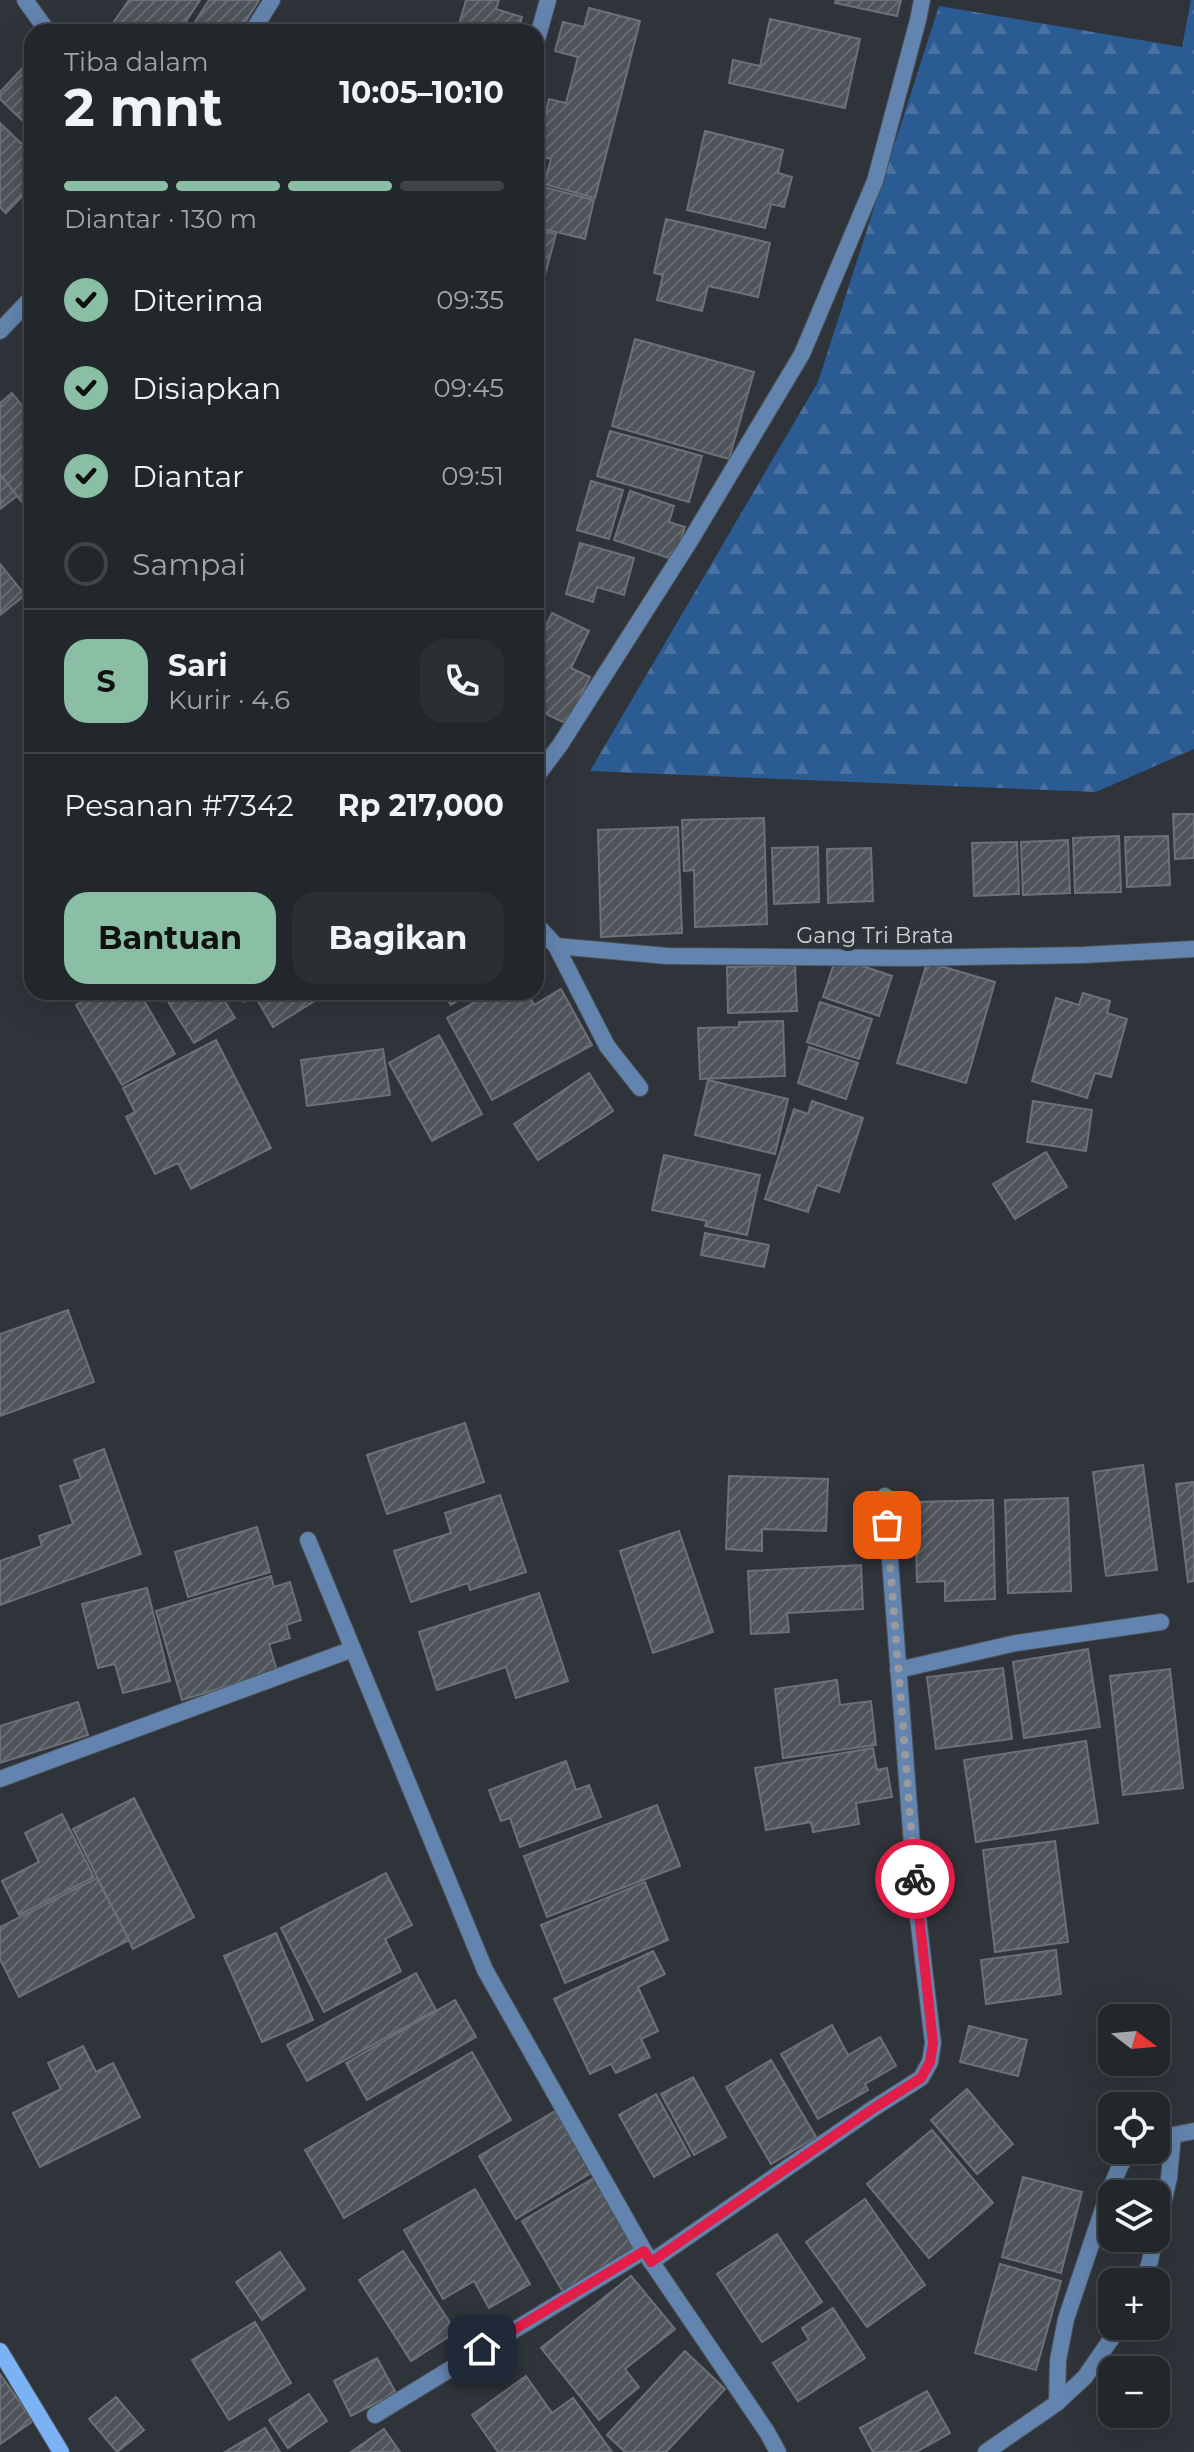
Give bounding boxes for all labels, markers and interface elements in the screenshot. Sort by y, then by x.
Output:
text: Tiba dalam [64,46,209,78]
text: 10:05–10:10 [339,74,504,111]
text: 2 mnt [64,76,223,139]
text: Diantar · 130 m [64,203,257,235]
icon: check [64,278,108,322]
text: Diterima [132,282,264,319]
text: 09:35 [436,284,504,316]
icon: check [64,366,108,410]
text: Disiapkan [132,370,281,407]
text: 09:45 [434,372,504,404]
icon: check [64,454,108,498]
text: Diantar [132,458,244,495]
text: 09:51 [441,460,504,492]
text: Sampai [132,546,246,583]
button: phone [420,639,504,723]
text: Sari [168,647,228,684]
text: S [96,663,116,700]
text: Kurir · 4.6 [168,684,290,716]
text: Pesanan #7342 [64,787,294,824]
text: Rp 217,000 [338,787,504,824]
button: Bantuan [64,892,276,984]
button: Bagikan [292,892,504,984]
street label: Gang Tri Brata [796,922,954,949]
pin [853,1491,921,1559]
icon: bag [865,1503,909,1547]
courier [875,1839,955,1919]
icon: bike [893,1857,937,1901]
north arrow [1098,2004,1170,2076]
map controls [1098,2004,1170,2428]
button: locate [1098,2092,1170,2164]
button: layers [1098,2180,1170,2252]
button: + [1098,2268,1170,2340]
pin [448,2315,516,2383]
icon: home [460,2327,504,2371]
button: − [1098,2356,1170,2428]

